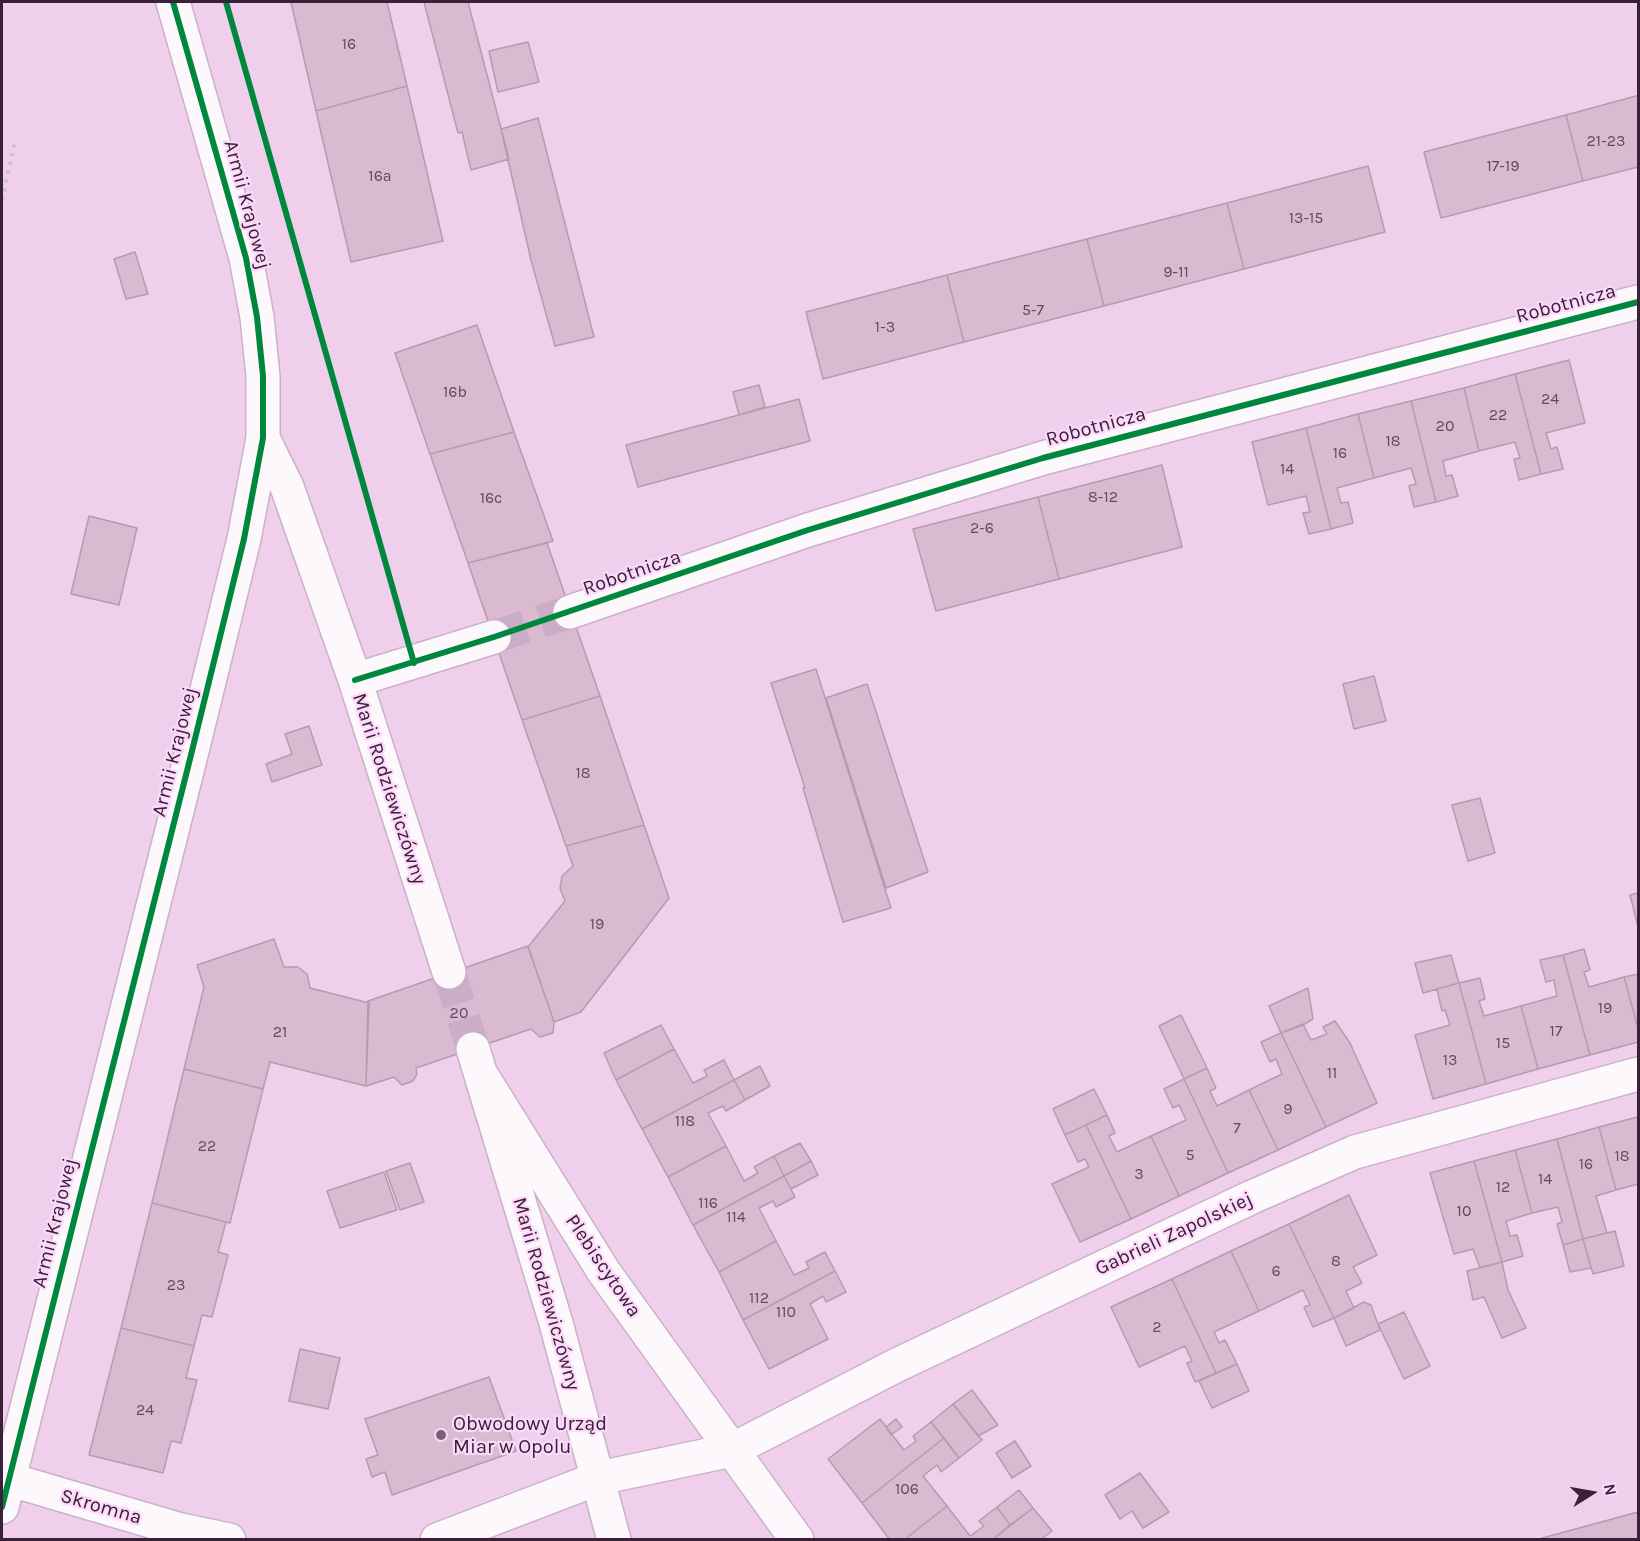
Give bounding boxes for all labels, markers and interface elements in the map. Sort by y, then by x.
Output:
house number: 16 [342,34,356,54]
house number: 21-23 [1587,131,1625,151]
street label: Armii Krajowej [218,138,276,272]
house number: 17-19 [1487,156,1519,176]
house number: 16a [368,166,392,186]
house number: 13-15 [1289,208,1323,228]
house number: 9-11 [1163,262,1189,282]
street label: Robotnicza [1513,279,1619,329]
house number: 5-7 [1022,300,1044,320]
house number: 1-3 [875,317,895,337]
house number: 16b [443,382,467,402]
house number: 24 [1541,389,1559,409]
street label: Robotnicza [1043,402,1149,452]
house number: 22 [1489,405,1507,425]
house number: 20 [1436,416,1454,436]
house number: 18 [1385,431,1401,451]
house number: 16 [1333,443,1347,463]
house number: 14 [1280,459,1294,479]
house number: 8-12 [1088,487,1118,507]
house number: 16c [480,488,502,508]
house number: 2-6 [970,518,994,538]
street label: Robotnicza [580,545,684,601]
street label: Armii Krajowej [147,685,203,819]
street label: Marii Rodziewiczówny [347,690,431,888]
house number: 18 [575,763,591,783]
house number: 19 [590,914,604,934]
house number: 19 [1598,998,1612,1018]
house number: 20 [450,1003,468,1023]
house number: 17 [1550,1021,1562,1041]
house number: 21 [273,1022,287,1042]
house number: 15 [1496,1033,1510,1053]
house number: 13 [1443,1050,1457,1070]
house number: 11 [1327,1063,1337,1083]
house number: 9 [1283,1099,1293,1119]
house number: 118 [675,1111,695,1131]
house number: 7 [1233,1118,1241,1138]
house number: 22 [198,1136,216,1156]
house number: 5 [1185,1145,1195,1165]
house number: 18 [1614,1146,1630,1166]
house number: 16 [1579,1154,1593,1174]
street label: Armii Krajowej [27,1156,83,1290]
house number: 3 [1134,1164,1144,1184]
house number: 14 [1538,1169,1552,1189]
house number: 12 [1496,1177,1510,1197]
street label: Gabrieli Zapolskiej [1092,1187,1256,1281]
house number: 116 [698,1193,718,1213]
street label: Marii Rodziewiczówny [507,1195,585,1393]
house number: 10 [1457,1201,1471,1221]
house number: 114 [726,1207,746,1227]
street label: Plebiscytowa [560,1210,646,1322]
house number: 8 [1331,1251,1341,1271]
house number: 6 [1271,1261,1281,1281]
house number: 23 [167,1275,185,1295]
house number: 112 [749,1288,769,1308]
house number: 110 [776,1302,796,1322]
house number: 2 [1152,1317,1162,1337]
house number: 24 [136,1400,154,1420]
place label: Obwodowy Urząd Miar w Opolu [453,1412,607,1459]
marker: Obwodowy Urząd Miar w Opolu [434,1428,448,1442]
north arrow [1562,1463,1622,1523]
house number: 106 [895,1479,919,1499]
text: N [1600,1482,1621,1497]
street label: Skromna [58,1484,144,1530]

